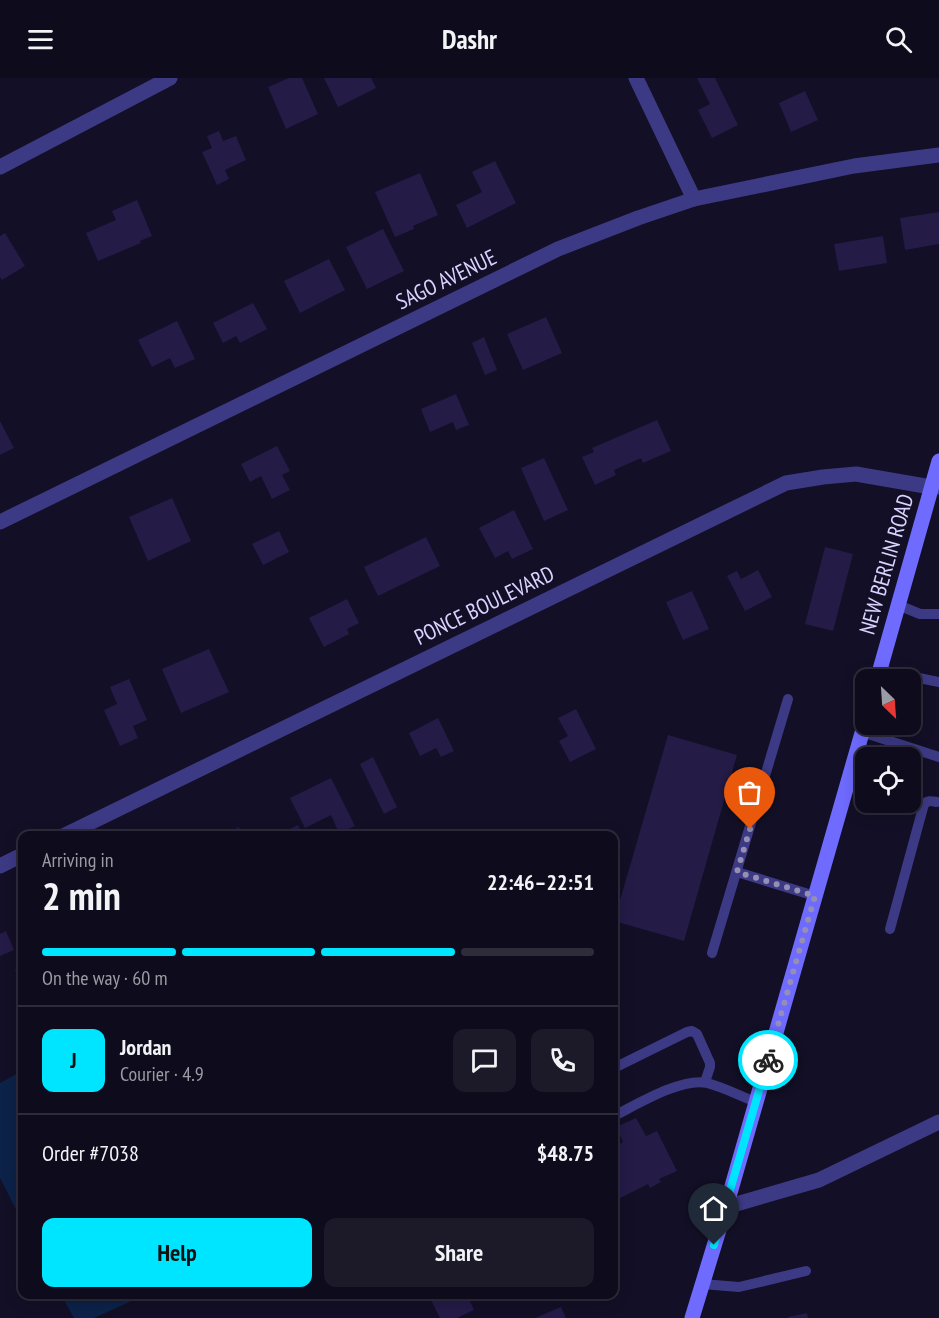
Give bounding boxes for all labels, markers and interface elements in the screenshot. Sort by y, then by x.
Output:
text: Dashr [442,22,497,56]
icon: menu [24,23,57,56]
icon: search [882,23,915,56]
street label: SAGO AVENUE [391,243,501,315]
street label: NEW BERLIN ROAD [853,490,919,638]
street label: PONCE BOULEVARD [410,559,558,651]
north arrow [855,669,921,735]
map controls [855,669,921,813]
button: locate [855,747,921,813]
pin [724,767,775,829]
icon: bag [733,776,766,809]
text: Arriving in [42,847,114,873]
text: 22:46–22:51 [487,868,594,896]
text: 2 min [42,870,121,921]
text: On the way · 60 m [42,965,168,991]
button: chat [453,1029,516,1092]
button: phone [531,1029,594,1092]
courier [738,1030,798,1090]
text: Jordan [120,1033,171,1061]
icon: bike [752,1044,785,1077]
text: J [70,1046,77,1074]
text: Courier · 4.9 [120,1061,204,1087]
text: Order #7038 [42,1139,139,1167]
text: $48.75 [537,1139,594,1167]
pin [688,1183,739,1245]
icon: home [697,1192,730,1225]
button: Help [42,1218,312,1287]
button: Share [324,1218,594,1287]

